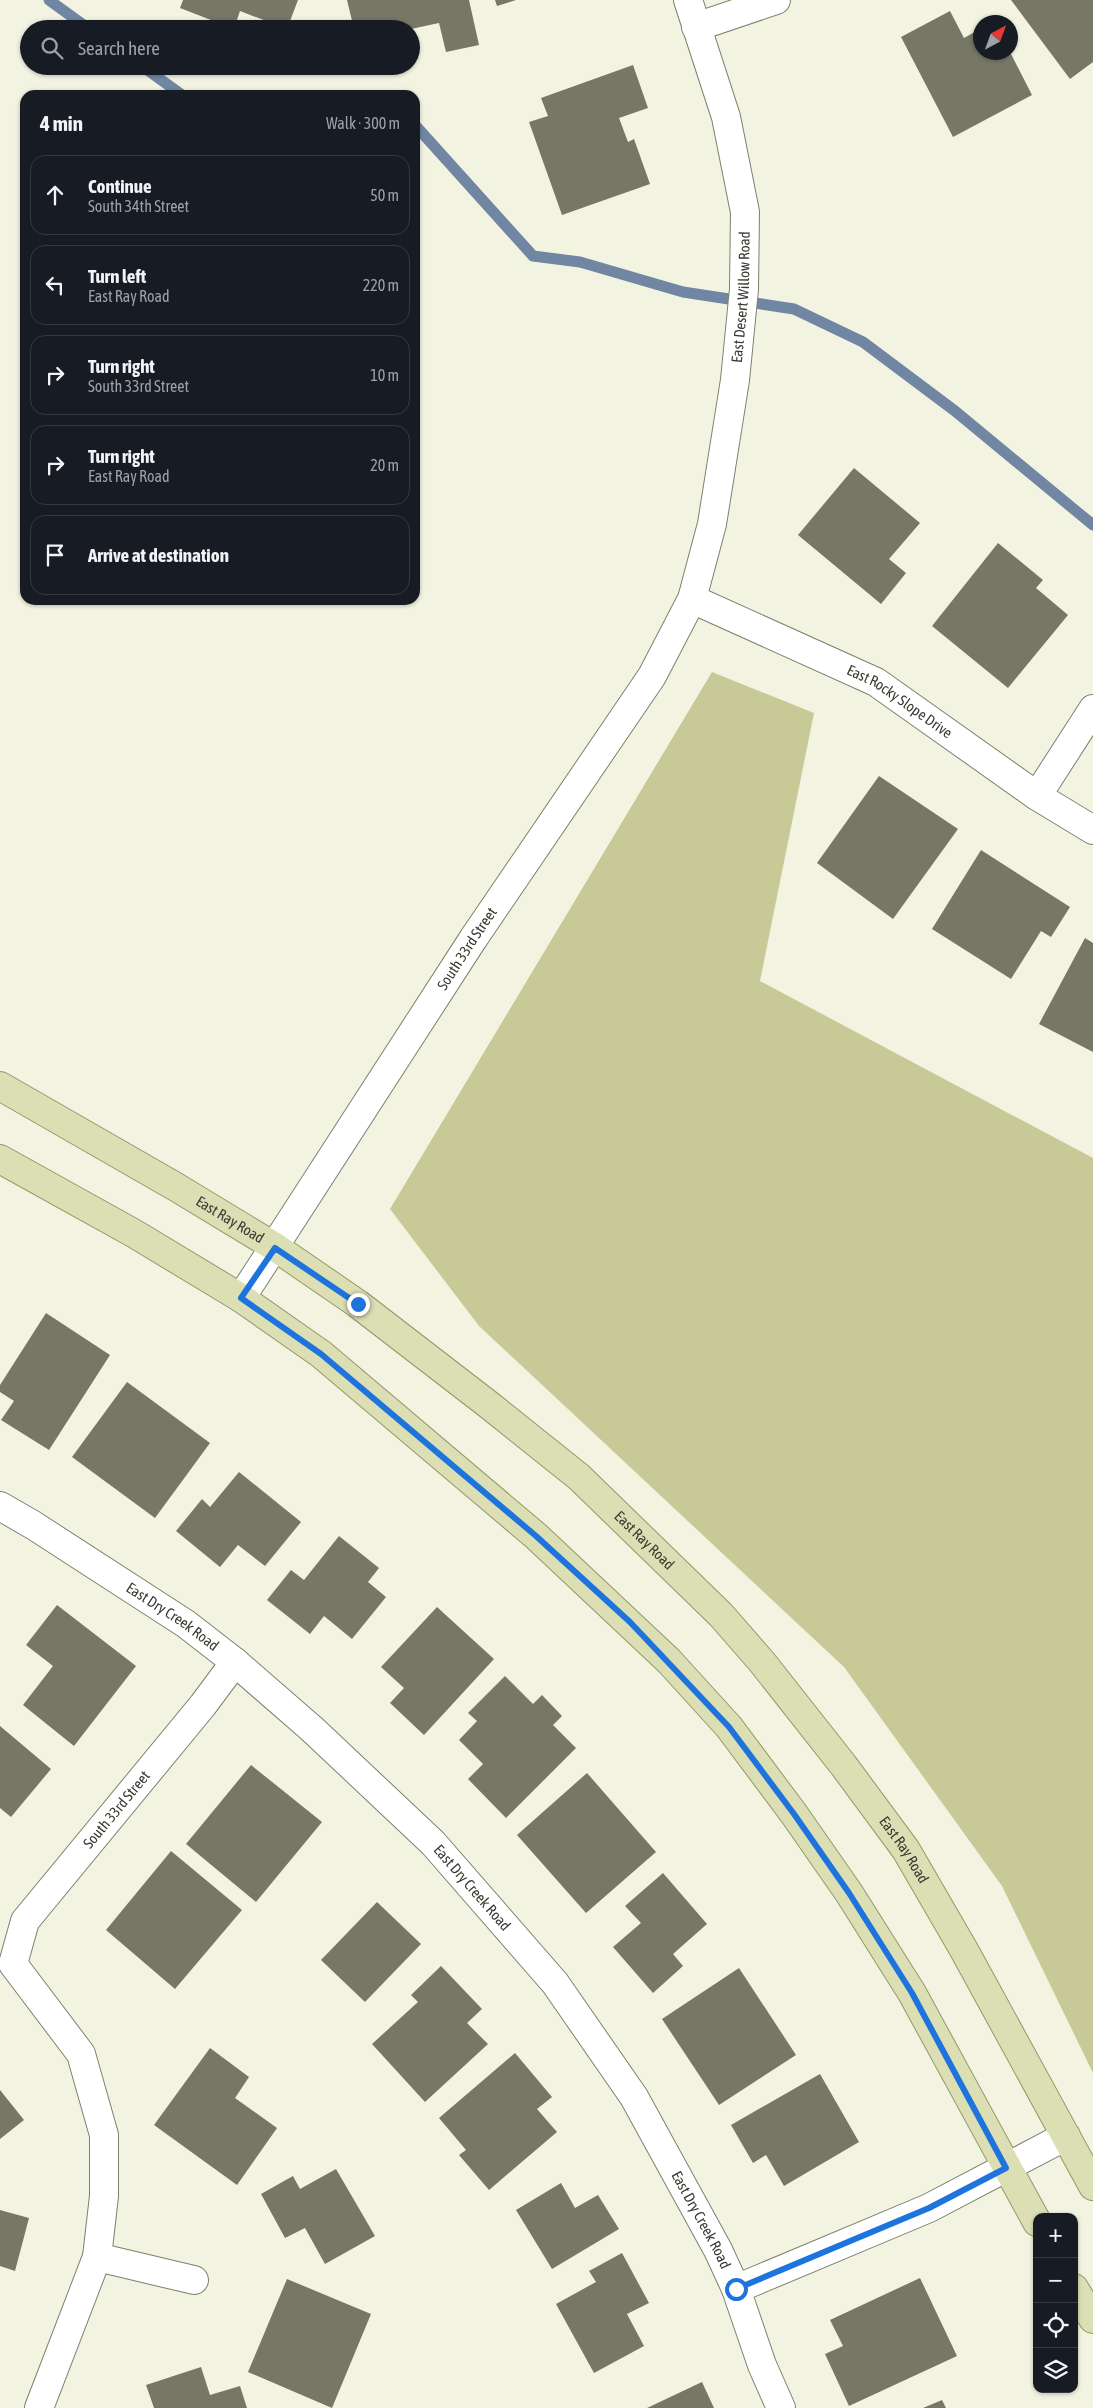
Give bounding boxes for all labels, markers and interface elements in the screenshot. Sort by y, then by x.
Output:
north arrow [973,15,1018,60]
search box [20,20,420,75]
icon: search [38,34,66,62]
text: Search here [78,37,160,59]
text: 4 min [40,111,83,135]
text: Walk · 300 m [326,114,400,132]
text: Continue [88,175,152,197]
icon: ahead [41,181,69,209]
text: 50 m [370,186,399,204]
text: South 34th Street [88,197,189,215]
street label: East Desert Willow Road [728,231,753,364]
text: Turn left [88,265,146,287]
icon: left [41,271,69,299]
text: 220 m [363,276,399,294]
text: East Ray Road [88,287,169,305]
text: Turn right [88,355,155,377]
icon: right [41,361,69,389]
text: 10 m [370,366,399,384]
text: South 33rd Street [88,377,189,395]
text: Turn right [88,445,155,467]
icon: right [41,451,69,479]
text: 20 m [370,456,399,474]
text: East Ray Road [88,467,169,485]
icon: arrive [41,541,69,569]
text: Arrive at destination [88,544,229,566]
street label: East Rocky Slope Drive [844,661,956,741]
street label: South 33rd Street [433,904,500,993]
street label: East Ray Road [193,1192,267,1246]
route end [347,1293,370,1316]
street label: East Ray Road [611,1507,678,1573]
street label: East Dry Creek Road [123,1579,222,1654]
street label: South 33rd Street [80,1767,153,1851]
street label: East Ray Road [876,1813,932,1886]
street label: East Dry Creek Road [430,1841,514,1934]
street label: East Dry Creek Road [668,2168,734,2271]
map controls [1033,2213,1078,2393]
button: + [1033,2213,1078,2258]
button: − [1033,2258,1078,2303]
route start [725,2278,748,2301]
button: locate [1033,2303,1078,2348]
button: layers [1033,2348,1078,2393]

